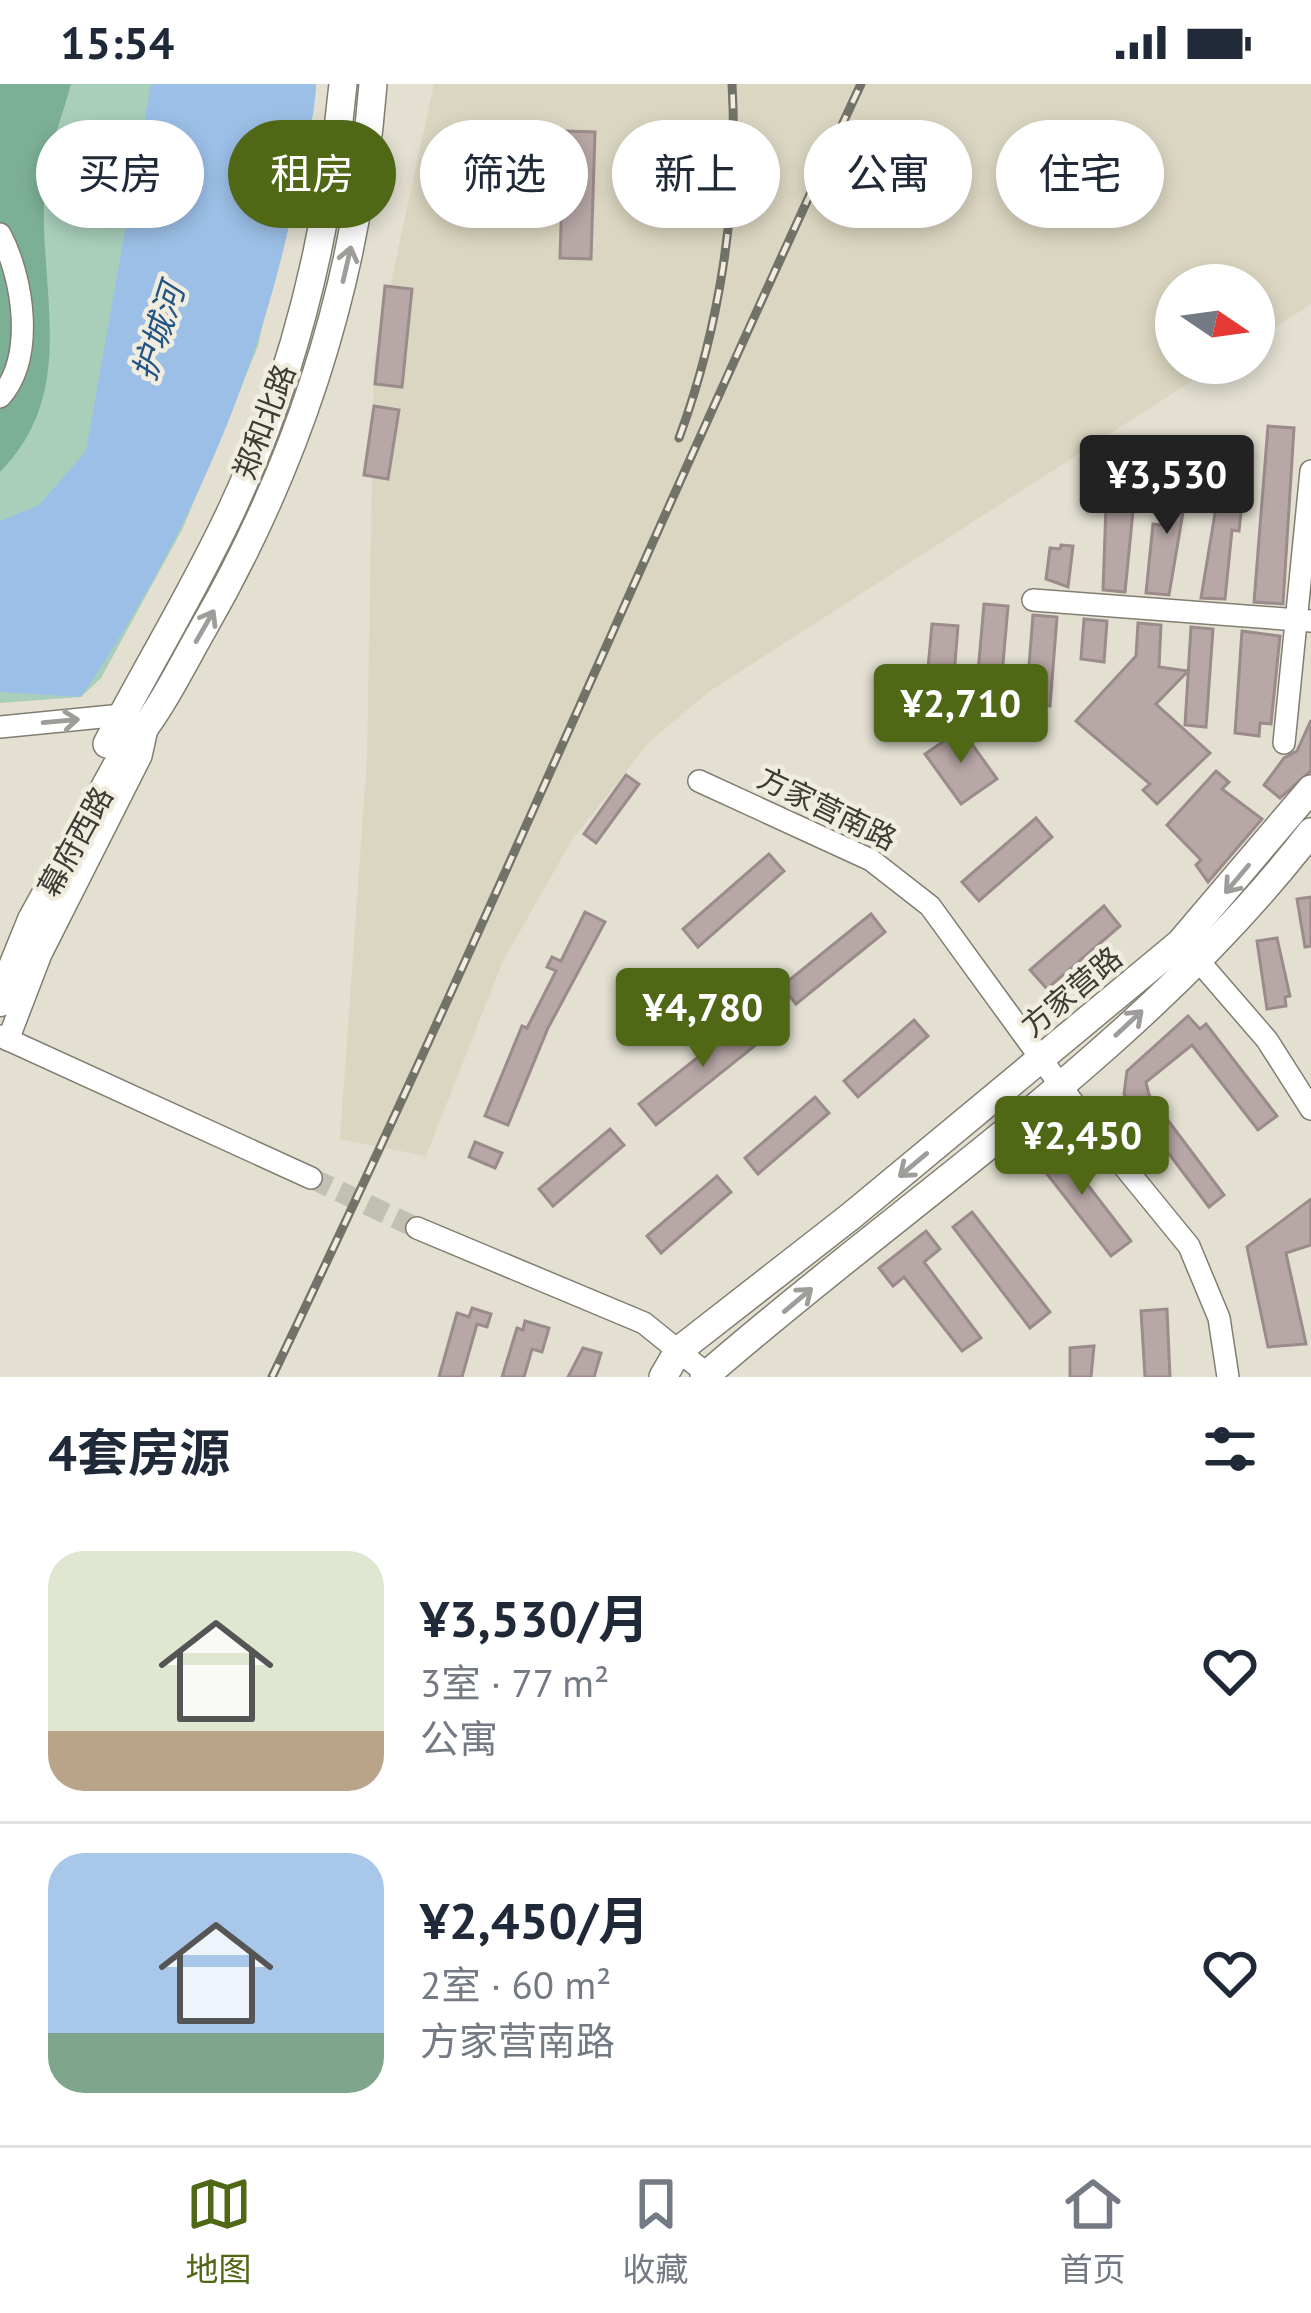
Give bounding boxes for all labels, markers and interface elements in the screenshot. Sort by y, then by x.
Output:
text: 15:54 [60,13,174,71]
chip: 买房 [36,120,204,228]
chip: 租房 [228,120,396,228]
chip: 筛选 [420,120,588,228]
chip: 新上 [612,120,780,228]
chip: 公寓 [804,120,972,228]
chip: 住宅 [996,120,1164,228]
one-way arrow [337,246,360,284]
north arrow [1155,264,1275,384]
map controls [1155,264,1275,384]
water label: 护城河 [122,272,195,386]
street label: 郑和北路 [224,358,303,484]
pin: ¥3,530 [1069,435,1265,537]
text: ¥3,530 [1107,448,1227,499]
one-way arrow [194,609,218,644]
pin: ¥2,710 [863,664,1059,766]
text: ¥2,710 [901,677,1021,728]
one-way arrow [41,709,80,732]
street label: 方家营南路 [752,757,904,858]
street label: 幕府西路 [29,779,121,903]
one-way arrow [1223,863,1251,894]
street label: 方家营路 [1013,937,1130,1044]
pin: ¥4,780 [605,968,801,1070]
text: ¥4,780 [643,981,763,1032]
one-way arrow [1113,1009,1143,1038]
pin: ¥2,450 [984,1096,1180,1198]
text: ¥2,450 [1022,1109,1142,1160]
one-way arrow [898,1151,930,1177]
one-way arrow [782,1287,813,1315]
icon: filters [1197,1416,1263,1482]
text: 4套房源 [48,1419,230,1485]
text: ¥3,530/月 [420,1585,649,1651]
icon: home [144,1599,288,1743]
icon: heart [1197,1638,1263,1704]
text: 3室 · 77 m² [420,1657,609,1708]
text: 公寓 [420,1713,498,1764]
text: ¥2,450/月 [420,1887,649,1953]
icon: home [144,1901,288,2045]
icon: heart [1197,1940,1263,2006]
text: 2室 · 60 m² [420,1959,611,2010]
text: 方家营南路 [420,2015,615,2066]
tab: 地图 [186,2171,252,2291]
tab: 收藏 [623,2171,689,2291]
tab: 首页 [1060,2171,1126,2291]

